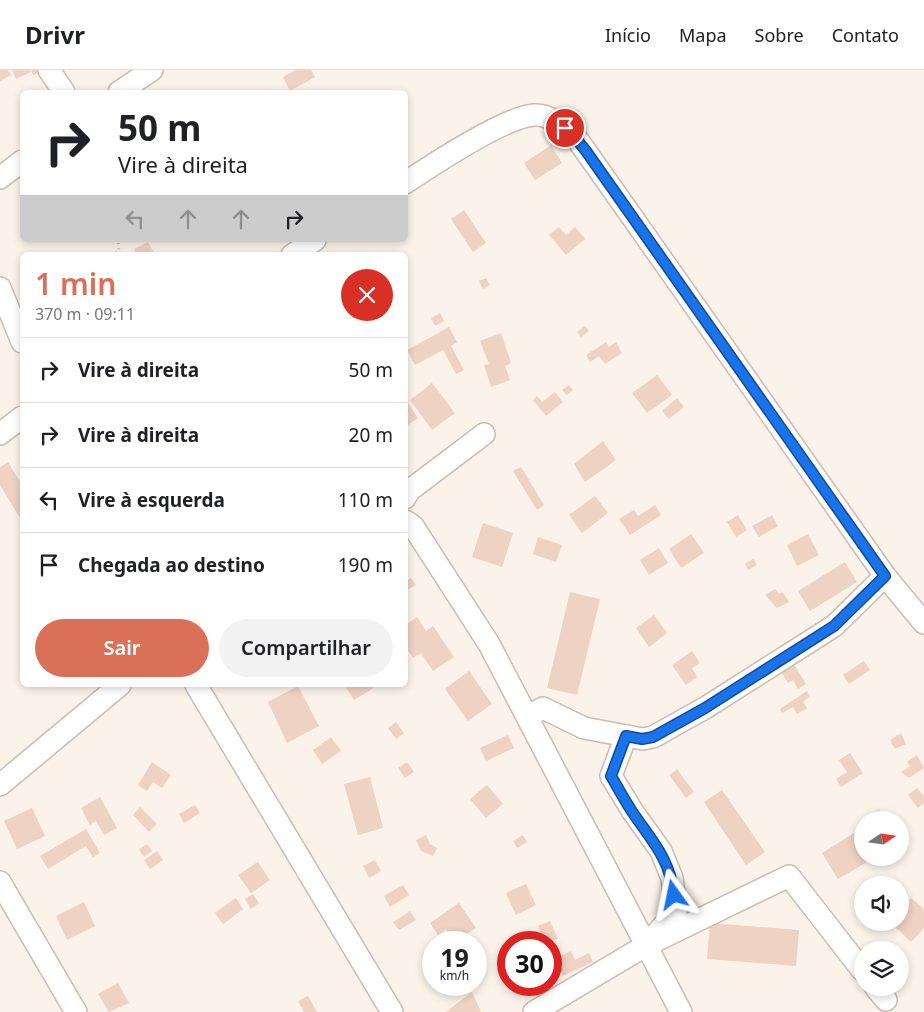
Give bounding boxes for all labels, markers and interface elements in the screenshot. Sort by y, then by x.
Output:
text: Drivr [25,18,85,51]
text: Início [605,23,651,47]
text: Mapa [679,23,727,47]
text: Sobre [755,23,804,47]
text: Contato [832,23,899,47]
text: 50 m [118,104,201,151]
pin [544,107,586,149]
icon: right [35,110,100,175]
icon: arrive [551,114,579,142]
text: Vire à direita [118,149,248,179]
icon: left [121,205,149,233]
icon: ahead [174,205,202,233]
icon: ahead [227,205,255,233]
icon: right [280,205,308,233]
text: 1 min [35,263,116,304]
button: close [341,269,393,321]
text: 370 m · 09:11 [35,303,135,325]
icon: right [35,356,63,384]
text: Vire à direita [78,357,199,383]
text: 50 m [349,357,393,383]
icon: right [35,421,63,449]
text: Vire à direita [78,422,199,448]
text: 20 m [349,422,393,448]
icon: left [35,486,63,514]
text: Vire à esquerda [78,487,225,513]
text: 110 m [338,487,393,513]
icon: arrive [35,551,63,579]
text: Chegada ao destino [78,552,265,578]
text: 190 m [338,552,393,578]
button: Sair [35,619,209,677]
button: Compartilhar [219,619,393,677]
north arrow [854,811,909,866]
map controls [854,811,909,996]
position arrow [647,868,699,920]
button: sound [854,876,909,931]
speed limit sign: 30 [497,931,562,996]
text: 19 [440,940,469,974]
button: layers [854,941,909,996]
text: km/h [440,967,469,984]

